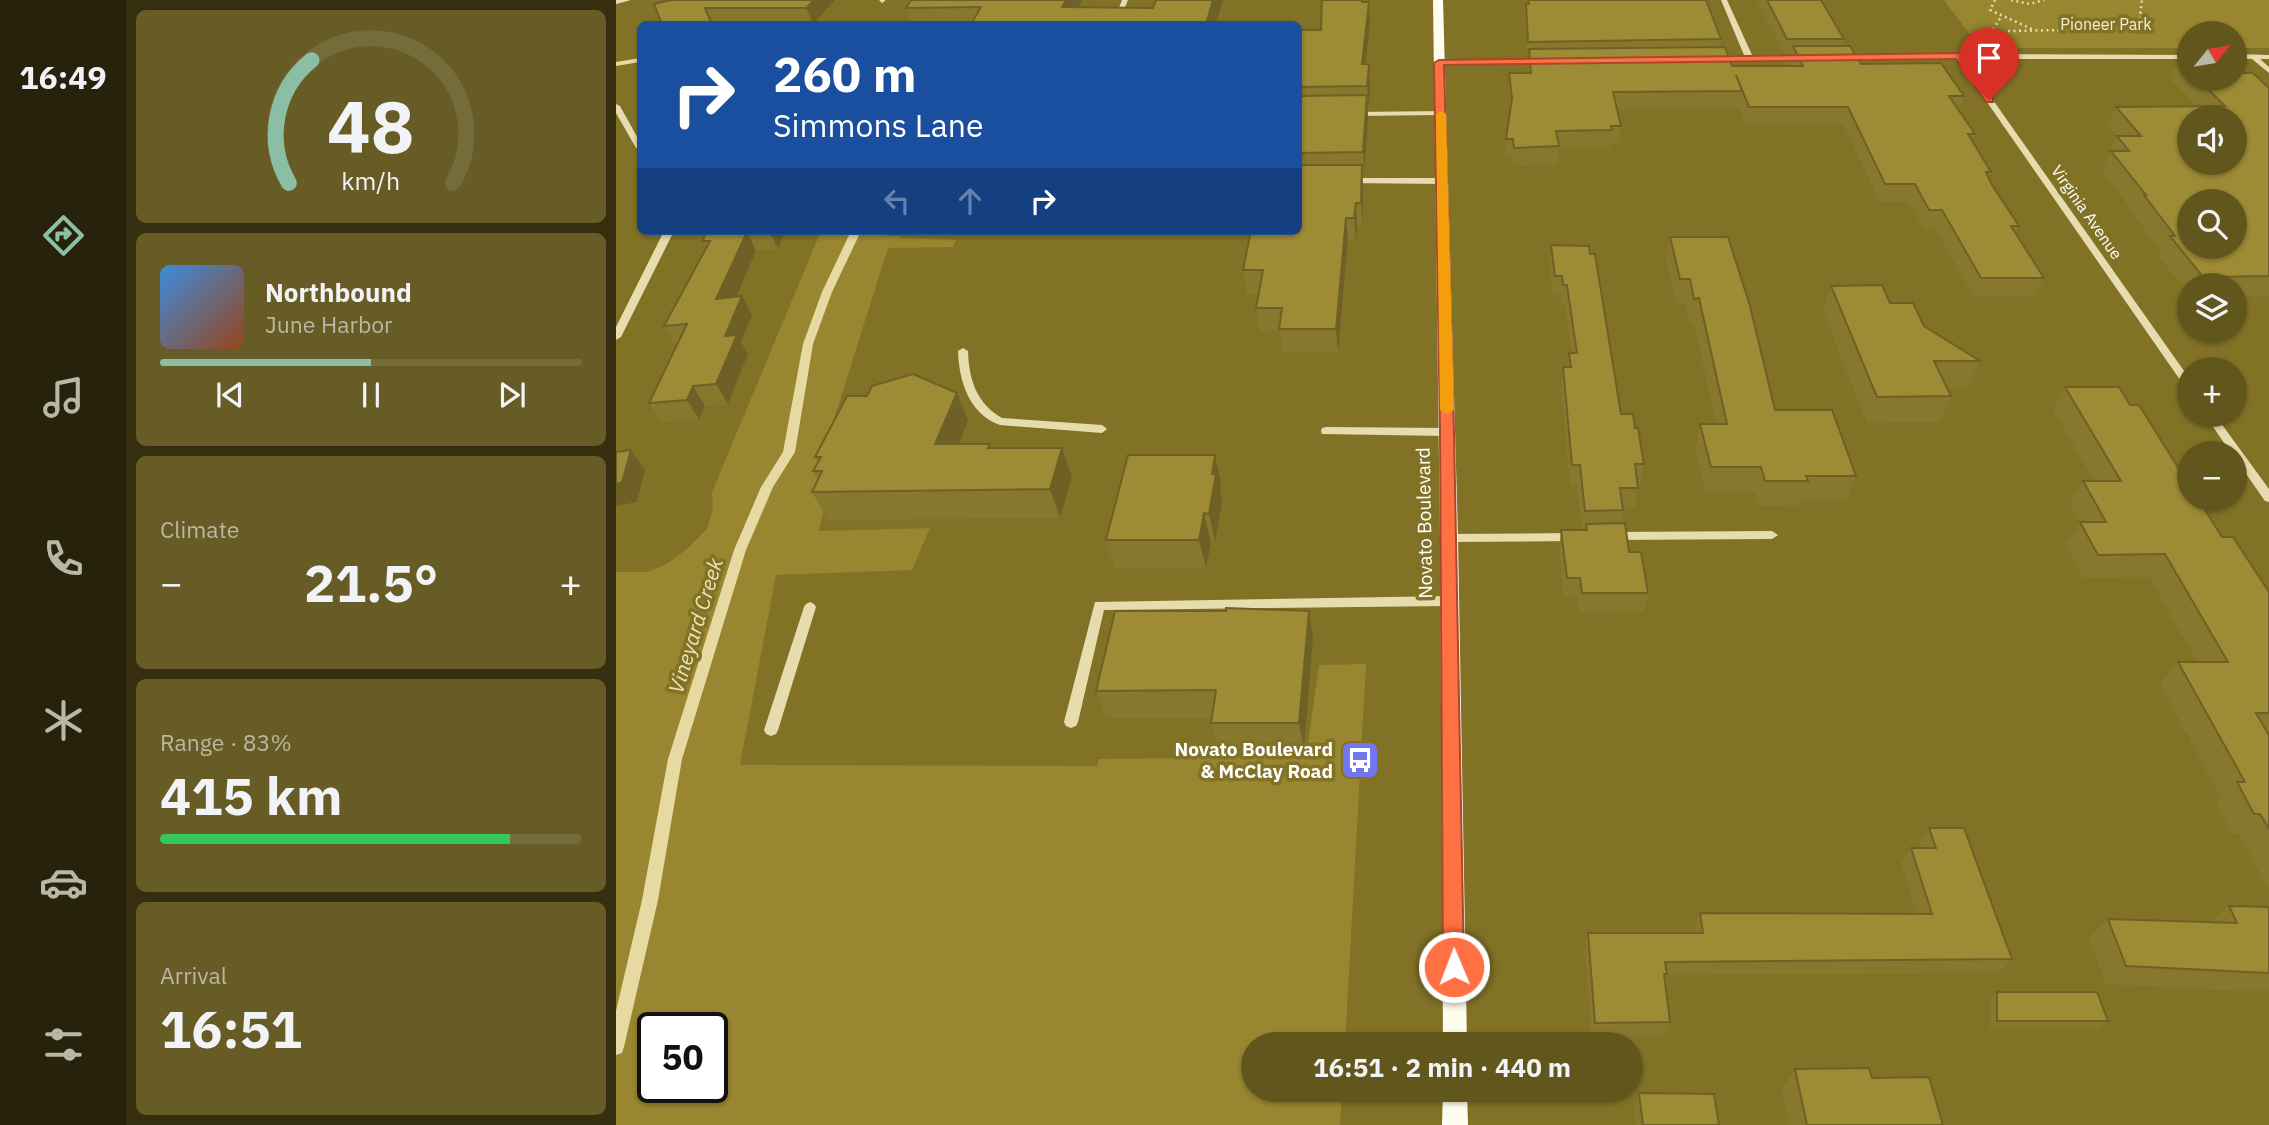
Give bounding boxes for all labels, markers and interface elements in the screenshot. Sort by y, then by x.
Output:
park label: Pioneer Park [2060,14,2152,34]
north arrow [2177,21,2247,91]
map controls [2177,21,2247,511]
pin [1959,28,2019,100]
icon: arrive [1970,39,2008,77]
text: 260 m [773,42,917,105]
icon: right [658,49,749,140]
text: 16:49 [19,56,107,98]
text: 48 [327,78,415,173]
text: Simmons Lane [773,104,984,146]
button: sound [2177,105,2247,175]
street label: Virginia Avenue [2047,161,2127,263]
text: km/h [342,163,400,196]
icon: left [878,182,916,220]
icon: ahead [951,182,989,220]
icon: right [1024,182,1062,220]
button: search [2177,189,2247,259]
icon: directions [39,211,88,260]
button: layers [2177,273,2247,343]
text: Northbound [265,275,412,309]
text: June Harbor [265,309,393,339]
button: + [2177,357,2247,427]
icon: music [39,373,88,422]
icon: previous [211,376,249,414]
icon: pause [352,376,390,414]
icon: next [493,376,531,414]
button: − [2177,441,2247,511]
street label: Novato Boulevard [1411,447,1437,599]
text: Climate [160,514,239,544]
icon: phone [39,534,88,583]
text: 21.5° [304,549,438,616]
water label: Vineyard Creek [661,554,729,697]
text: − [160,558,183,607]
text: + [559,558,582,607]
icon: climate [39,696,88,745]
text: Range · 83% [160,727,292,757]
place label: Novato Boulevard & McClay Road [1175,737,1333,783]
bus stop icon: Novato Boulevard & McClay Road [1339,739,1381,781]
text: 415 km [160,762,342,829]
icon: car [39,858,88,907]
position arrow [1417,930,1491,1004]
text: Arrival [160,960,227,990]
text: 16:51 [160,995,302,1062]
speed limit sign: 50 [637,1012,728,1103]
icon: filters [39,1020,88,1069]
text: 16:51 · 2 min · 440 m [1313,1050,1571,1084]

